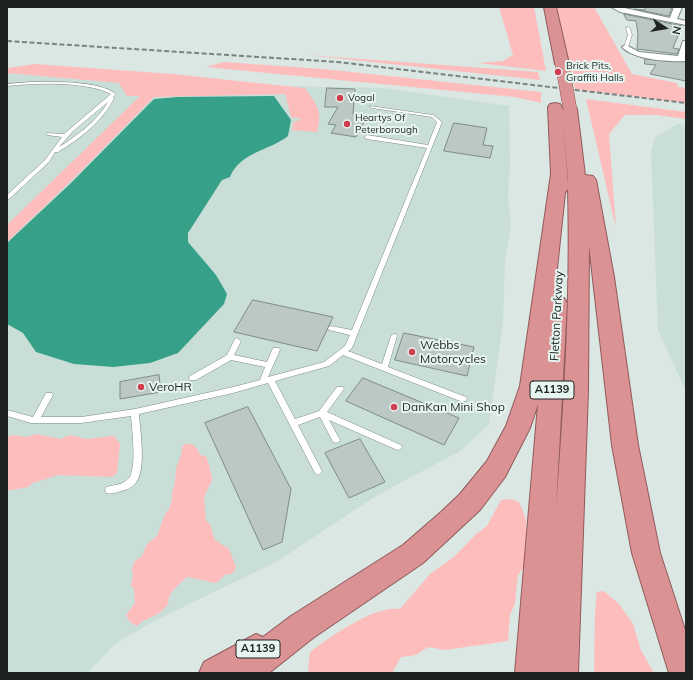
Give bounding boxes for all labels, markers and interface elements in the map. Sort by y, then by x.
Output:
north arrow [645,8,685,48]
text: N [669,25,684,36]
place label: Brick Pits, Graffiti Halls [566,60,624,84]
marker: Brick Pits, Graffiti Halls [553,67,563,77]
place label: Vogal [348,92,375,104]
marker: Vogal [335,93,345,103]
place label: Heartys Of Peterborough [355,112,418,136]
marker: Heartys Of Peterborough [342,119,352,129]
street label: Fletton Parkway [547,271,567,361]
place label: Webbs Motorcycles [420,338,486,366]
marker: Webbs Motorcycles [407,347,417,357]
place label: VeroHR [149,380,192,394]
road number: A1139 [530,381,574,399]
marker: VeroHR [136,382,146,392]
place label: DanKan Mini Shop [402,400,505,414]
marker: DanKan Mini Shop [389,402,399,412]
road number: A1139 [236,640,280,658]

